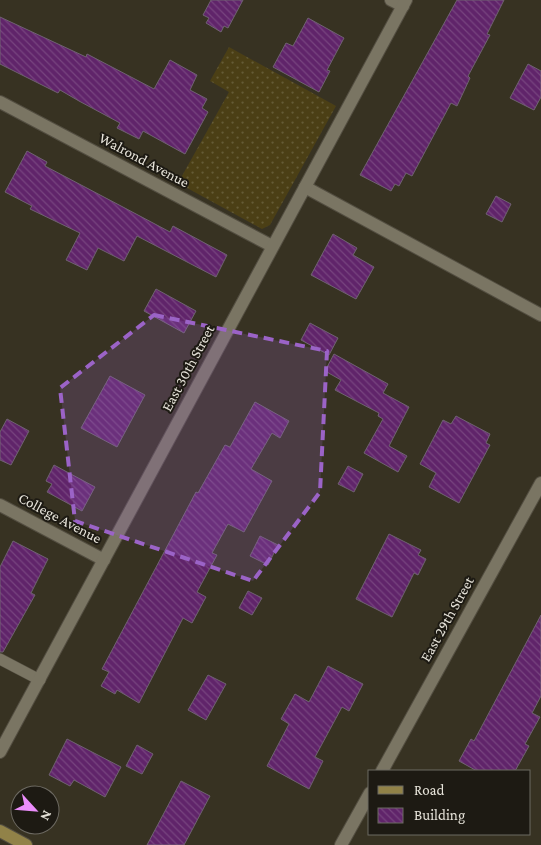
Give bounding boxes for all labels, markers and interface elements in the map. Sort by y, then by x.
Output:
street label: Walrond Avenue [96,130,192,191]
street label: East 30th Street [159,321,218,414]
street label: College Avenue [15,489,104,548]
street label: East 29th Street [417,573,477,664]
legend [368,770,531,835]
text: Road [414,782,445,798]
north arrow [10,785,60,835]
text: Building [414,807,465,824]
text: N [37,808,56,824]

